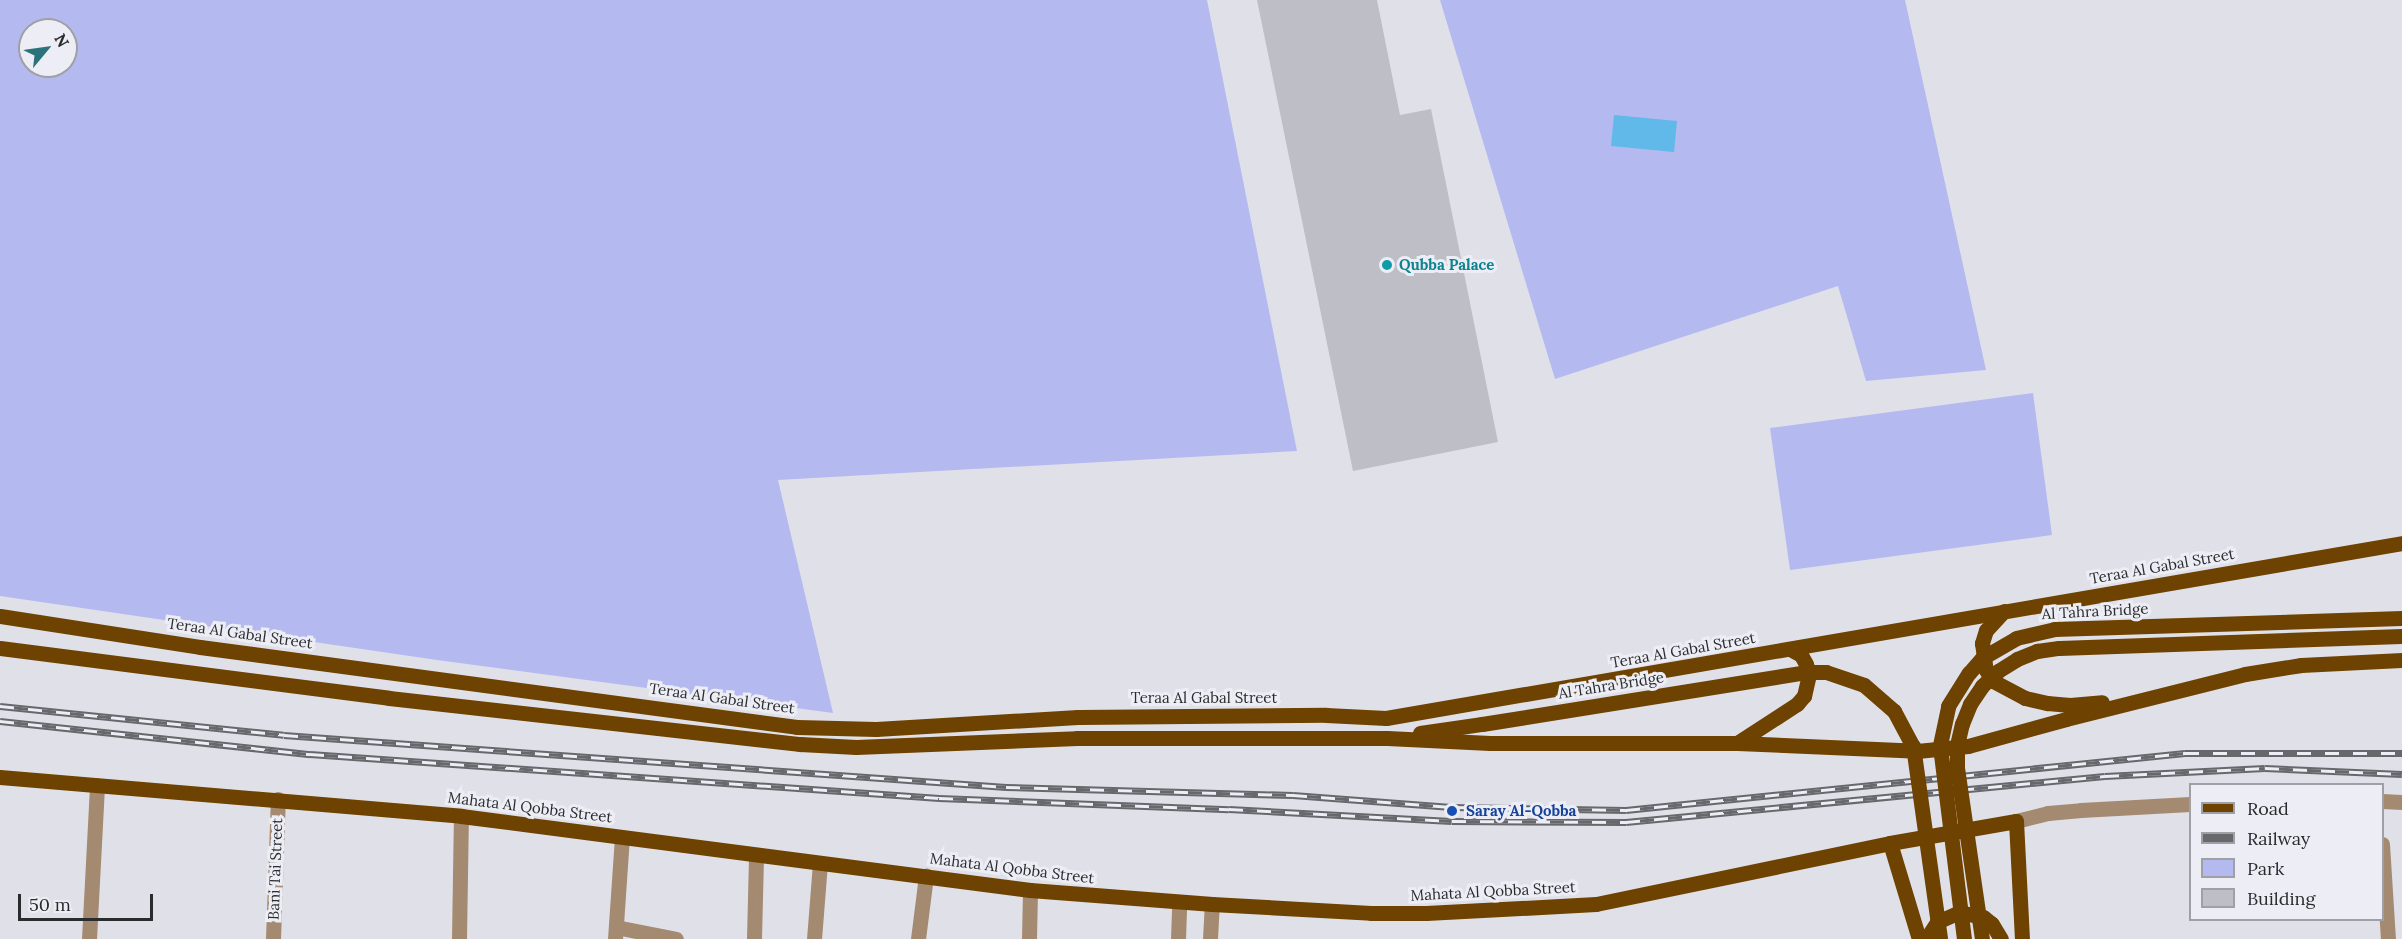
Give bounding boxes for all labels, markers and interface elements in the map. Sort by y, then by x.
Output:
north arrow [18,18,78,78]
text: N [50,30,74,51]
place label: Qubba Palace [1399,256,1494,274]
marker: Qubba Palace [1380,258,1394,272]
street label: Teraa Al Gabal Street [2088,544,2236,588]
street label: Al Tahra Bridge [2041,599,2149,623]
street label: Teraa Al Gabal Street [166,614,314,652]
street label: Teraa Al Gabal Street [1609,628,1757,672]
street label: Al Tahra Bridge [1557,668,1665,702]
street label: Teraa Al Gabal Street [648,679,796,717]
street label: Teraa Al Gabal Street [1131,689,1277,707]
legend [2189,783,2384,921]
street label: Mahata Al Qobba Street [447,788,613,826]
text: Road [2247,797,2289,820]
marker: Saray Al-Qobba [1443,802,1461,820]
place label: Saray Al-Qobba [1466,802,1576,820]
street label: Bani Tai Street [264,818,286,920]
text: Railway [2247,827,2310,850]
street label: Mahata Al Qobba Street [929,849,1095,887]
text: Park [2247,857,2284,880]
street label: Mahata Al Qobba Street [1410,878,1576,904]
scale bar [21,882,156,920]
text: Building [2247,887,2315,910]
text: 50 m [29,893,71,916]

